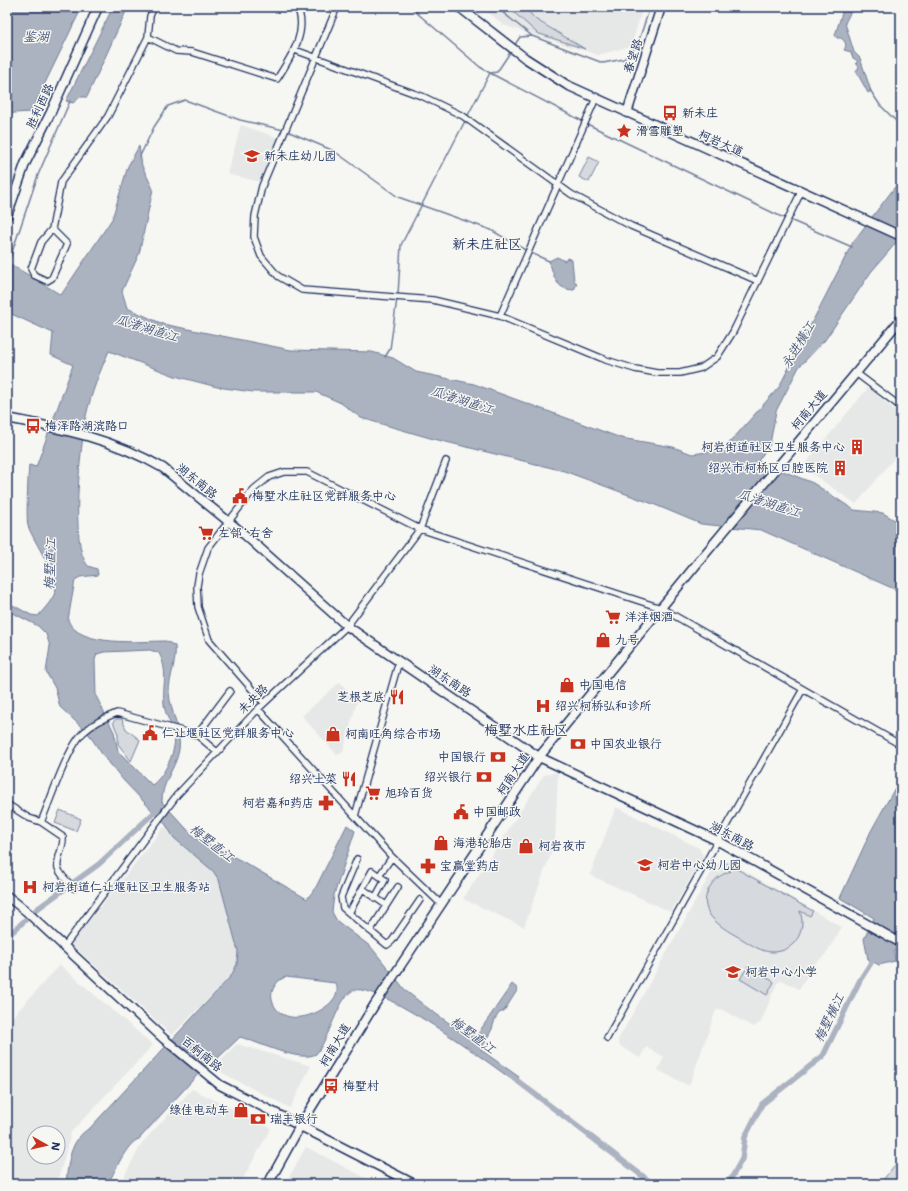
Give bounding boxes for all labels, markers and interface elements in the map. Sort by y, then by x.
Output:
water label: 鉴湖 [23,28,51,45]
street label: 春望路 [620,36,646,76]
street label: 胜利西路 [22,81,57,132]
bus stop icon: 新未庄 [661,104,679,122]
place label: 新未庄 [682,105,718,121]
place icon: 滑雪雕塑 [615,122,633,140]
place label: 滑雪雕塑 [636,123,684,139]
street label: 柯岩大道 [696,126,746,160]
school or university icon: 新未庄幼儿园 [243,147,261,165]
place label: 新未庄幼儿园 [264,148,336,164]
district label: 新未庄社区 [452,235,522,253]
water label: 瓜渚湖直江 [113,310,182,346]
water label: 永进横江 [777,317,819,372]
water label: 瓜渚湖直江 [428,382,496,418]
street label: 柯南大道 [787,386,831,434]
bus stop icon: 梅泽路湖滨路口 [24,417,42,435]
place label: 梅泽路湖滨路口 [45,418,129,434]
building icon: 柯岩街道社区卫生服务中心 [848,438,866,456]
place label: 柯岩街道社区卫生服务中心 [701,439,845,455]
building icon: 绍兴市柯桥区口腔医院 [831,459,849,477]
street label: 湖东南路 [173,460,221,502]
place label: 绍兴市柯桥区口腔医院 [708,460,828,476]
water label: 瓜渚湖直江 [735,485,803,521]
public building icon: 梅墅水庄社区党群服务中心 [231,487,249,505]
place label: 梅墅水庄社区党群服务中心 [252,488,396,504]
supermarket icon: 左邻˙右舍 [197,524,215,542]
place label: 左邻˙右舍 [218,525,273,541]
water label: 梅墅直江 [41,537,59,590]
supermarket icon: 洋洋烟酒 [604,608,622,626]
place label: 洋洋烟酒 [625,609,673,625]
shop icon: 九号 [594,631,612,649]
place label: 九号 [615,632,639,648]
street label: 湖东南路 [426,661,474,701]
shop icon: 中国电信 [558,676,576,694]
place label: 中国电信 [579,677,627,693]
street label: 未央路 [235,681,271,717]
restaurant icon: 芝根芝底 [388,688,406,706]
place label: 芝根芝底 [337,689,385,705]
hospital icon: 绍兴柯桥弘和诊所 [534,697,552,715]
place label: 绍兴柯桥弘和诊所 [555,698,652,714]
district label: 梅墅水庄社区 [484,721,568,739]
public building icon: 仁让堰社区党群服务中心 [141,724,159,742]
place label: 仁让堰社区党群服务中心 [162,725,294,741]
shop icon: 柯南旺角综合市场 [324,725,342,743]
place label: 柯南旺角综合市场 [345,726,441,742]
bank icon: 中国农业银行 [569,735,587,753]
place label: 中国农业银行 [590,736,662,752]
bank icon: 中国银行 [489,748,507,766]
place label: 中国银行 [438,749,486,765]
street label: 柯南大道 [493,750,533,798]
bank icon: 绍兴银行 [475,768,493,786]
place label: 绍兴银行 [424,769,472,785]
restaurant icon: 绍兴土菜 [340,770,358,788]
place label: 绍兴土菜 [289,771,337,787]
supermarket icon: 旭玲百货 [364,784,382,802]
place label: 旭玲百货 [385,785,433,801]
pharmacy icon: 柯岩嘉和药店 [317,794,335,812]
place label: 柯岩嘉和药店 [242,795,314,811]
public building icon: 中国邮政 [452,803,470,821]
place label: 中国邮政 [473,804,521,820]
street label: 湖东南路 [707,818,757,854]
water label: 梅墅直江 [186,820,239,866]
shop icon: 海港轮胎店 [432,834,450,852]
place label: 海港轮胎店 [453,835,513,851]
shop icon: 柯岩夜市 [517,837,535,855]
place label: 柯岩夜市 [538,838,586,854]
school or university icon: 柯岩中心幼儿园 [636,856,654,874]
pharmacy icon: 宝赢堂药店 [419,857,437,875]
place label: 柯岩中心幼儿园 [657,857,741,873]
place label: 宝赢堂药店 [440,858,500,874]
hospital icon: 柯岩街道仁让堰社区卫生服务站 [21,878,39,896]
place label: 柯岩街道仁让堰社区卫生服务站 [42,879,210,895]
school or university icon: 柯岩中心小学 [724,963,742,981]
place label: 柯岩中心小学 [745,964,817,980]
water label: 梅墅横江 [810,990,848,1045]
water label: 梅墅直江 [447,1013,500,1058]
street label: 柯南大道 [316,1020,354,1070]
street label: 百舸南路 [178,1033,226,1075]
bus stop icon: 梅墅村 [322,1077,340,1095]
place label: 梅墅村 [343,1078,379,1094]
shop icon: 绿佳电动车 [232,1101,250,1119]
place label: 绿佳电动车 [169,1102,229,1118]
bank icon: 瑞丰银行 [249,1110,267,1128]
place label: 瑞丰银行 [270,1111,318,1127]
north arrow [26,1125,66,1165]
text: N [47,1141,63,1152]

